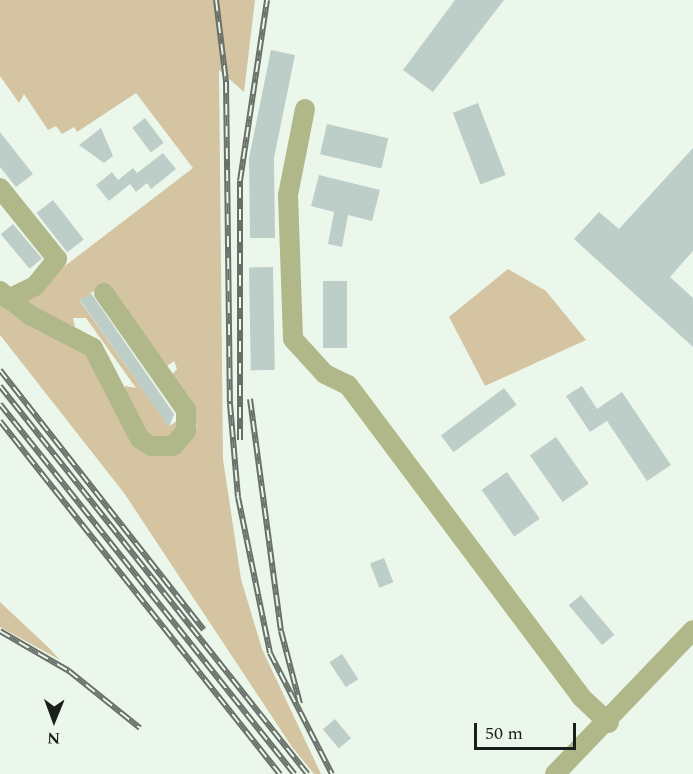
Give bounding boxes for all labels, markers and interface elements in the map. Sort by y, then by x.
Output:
north arrow [24,690,84,750]
scale bar [477,711,579,749]
text: 50 m [485,720,523,747]
text: N [47,726,60,750]

